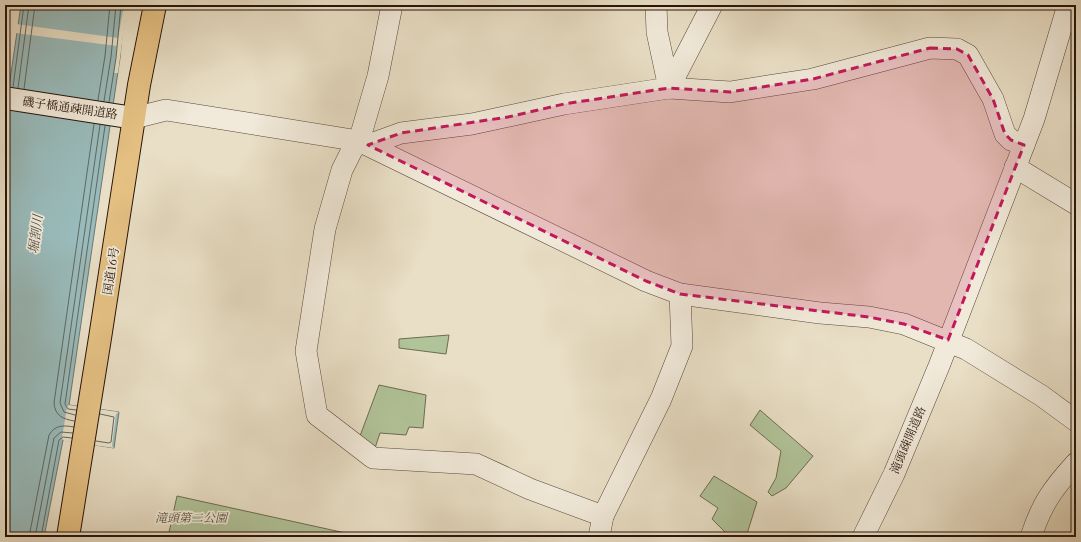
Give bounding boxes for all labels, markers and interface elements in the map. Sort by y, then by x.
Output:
street label: 磯子橋通疎開道路 [21,93,119,123]
water label: 堀割川 [25,212,48,255]
street label: 国道16号 [99,246,123,296]
street label: 滝頭疎開道路 [887,404,929,476]
park label: 滝頭第二公園 [155,510,229,526]

